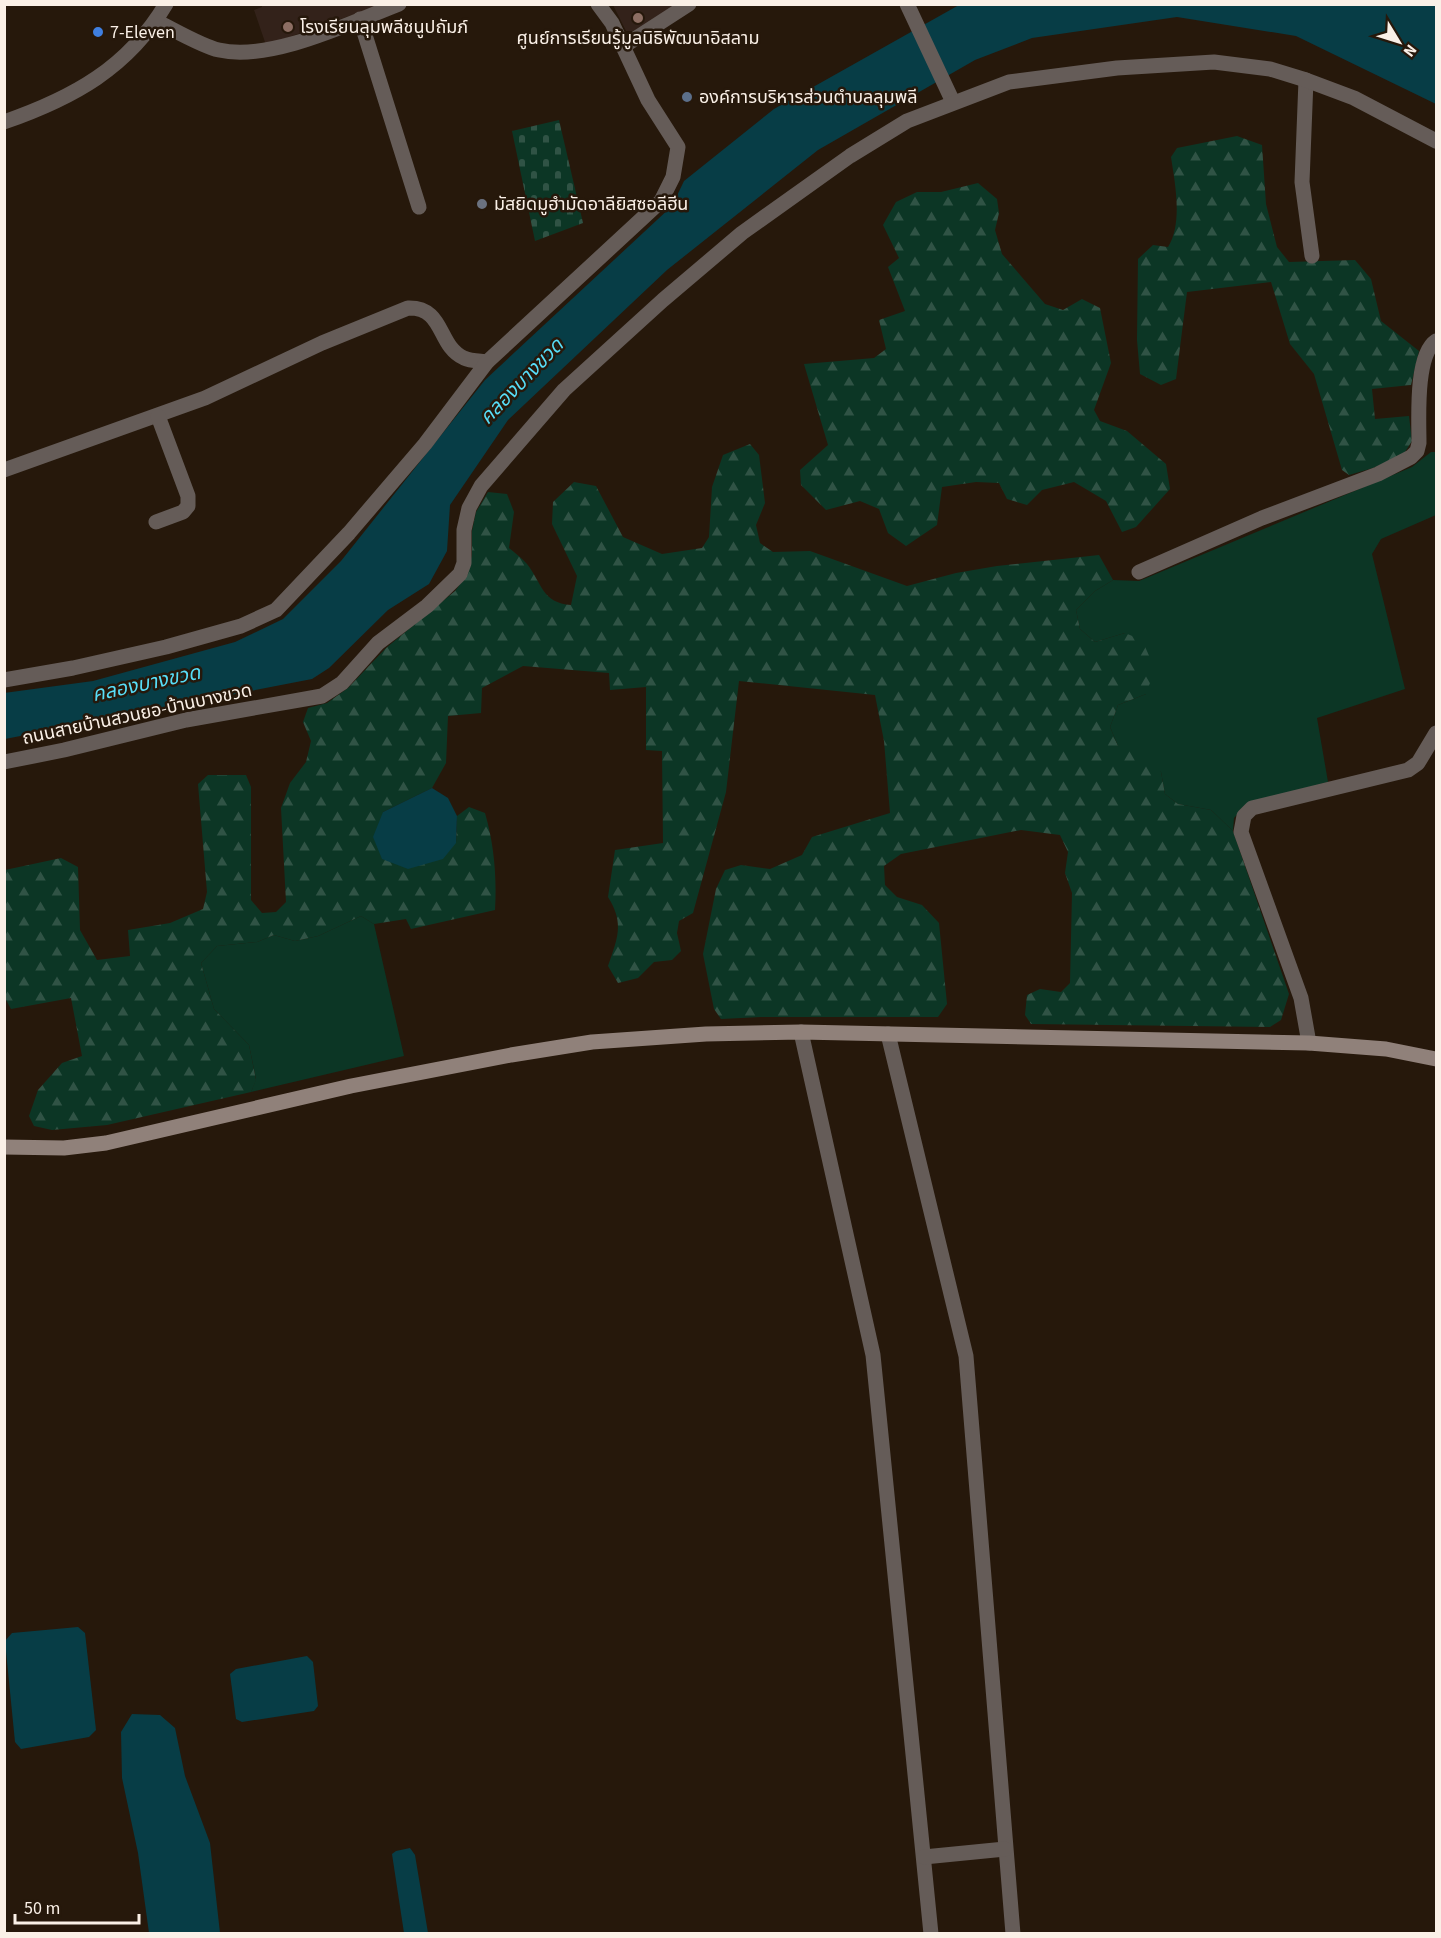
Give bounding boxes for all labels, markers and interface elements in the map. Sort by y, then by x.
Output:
marker: ศูนย์การเรียนรู้มูลนิธิพัฒนาอิสลาม [631,11,645,25]
north arrow [1369,12,1429,72]
place label: โรงเรียนลุมพลีชนูปถัมภ์ [300,15,468,40]
place label: 7-Eleven [110,20,175,45]
marker: โรงเรียนลุมพลีชนูปถัมภ์ [281,20,295,34]
marker: 7-Eleven [91,25,105,39]
place label: ศูนย์การเรียนรู้มูลนิธิพัฒนาอิสลาม [517,26,759,51]
text: N [1398,40,1422,62]
place label: องค์การบริหารส่วนตำบลลุมพลี [699,85,917,110]
marker: องค์การบริหารส่วนตำบลลุมพลี [680,90,694,104]
place label: มัสยิดมูฮำมัดอาลียิสซอลีฮีน [494,192,688,217]
marker: มัสยิดมูฮำมัดอาลียิสซอลีฮีน [475,197,489,211]
water label: คลองบางขวด [473,332,570,431]
water label: คลองบางขวด [90,659,204,709]
street label: ถนนสายบ้านสวนยอ-บ้านบางขวด [20,678,254,751]
scale bar [15,1887,140,1925]
text: 50 m [24,1896,60,1921]

